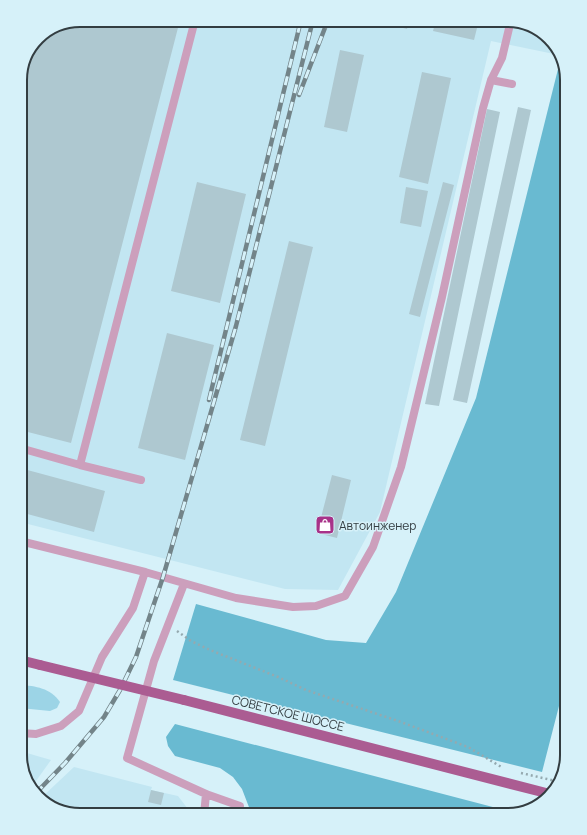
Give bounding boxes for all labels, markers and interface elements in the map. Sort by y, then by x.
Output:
shop icon: Автоинженер [314,514,336,536]
place label: Автоинженер [339,517,416,534]
street label: СОВЕТСКОЕ ШОССЕ [230,691,346,735]

